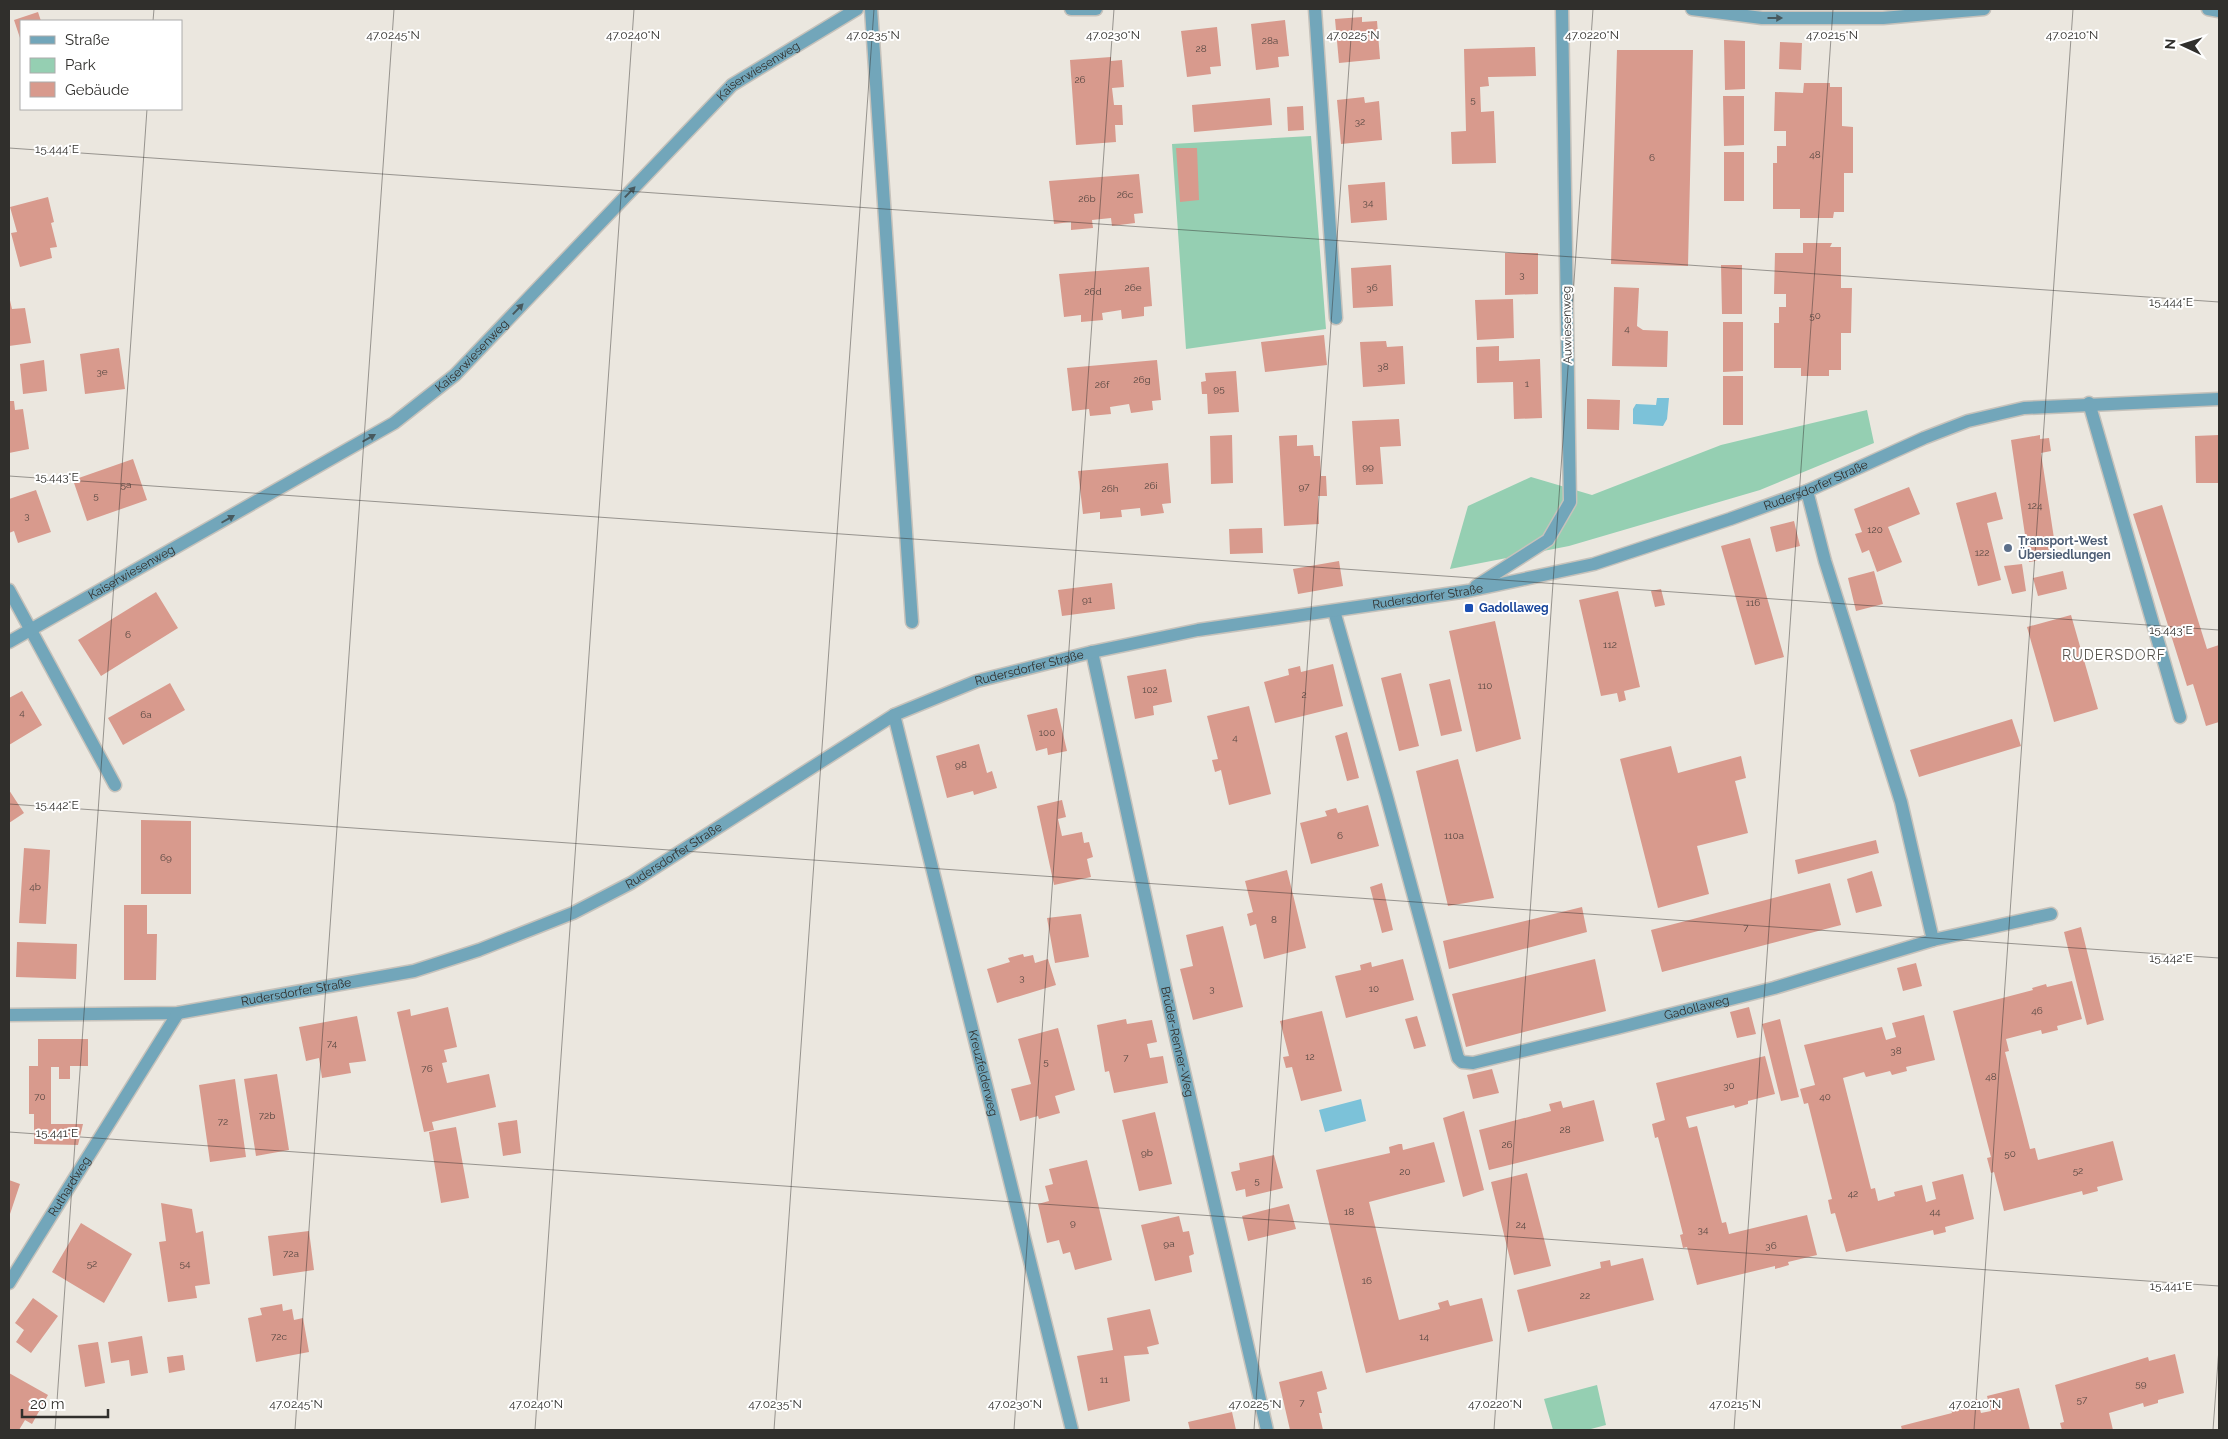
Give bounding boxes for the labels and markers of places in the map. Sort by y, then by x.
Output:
place label: Transport-West Übersiedlungen [2018,534,2111,562]
marker: Transport-West Übersiedlungen [2002,542,2014,554]
place label: Gadollaweg [1479,601,1549,615]
marker: Gadollaweg [1463,602,1475,614]

